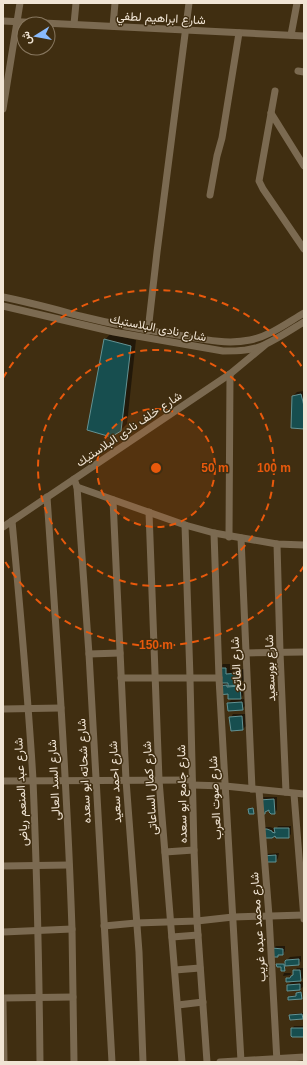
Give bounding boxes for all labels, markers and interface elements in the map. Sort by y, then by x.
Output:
street label: شارع ابراهيم لطفي [116,9,206,30]
north arrow [16,16,56,56]
text: ش [19,30,34,46]
street label: شارع نادى البلاستيك [108,312,208,346]
street label: شارع خلف نادى البلاستيك [73,388,186,471]
centre of rings [149,461,163,475]
text: 50 m [201,461,229,475]
text: 100 m [257,461,291,475]
street label: شارع بورسعيد [262,634,280,702]
street label: شارع الفاتح [228,636,246,692]
text: 150 m [139,638,173,652]
street label: شارع شحاته ابو سعده [74,718,96,824]
street label: شارع عبد المنعم رياض [11,737,33,847]
street label: شارع السد العالى [45,739,65,821]
street label: شارع كمال الساعاتى [140,740,162,835]
street label: شارع احمد سعيد [106,741,126,823]
street label: شارع جامع ابو سعده [174,744,192,844]
street label: شارع صوت العرب [206,756,226,840]
street label: شارع محمد عبده غريب [247,871,271,982]

